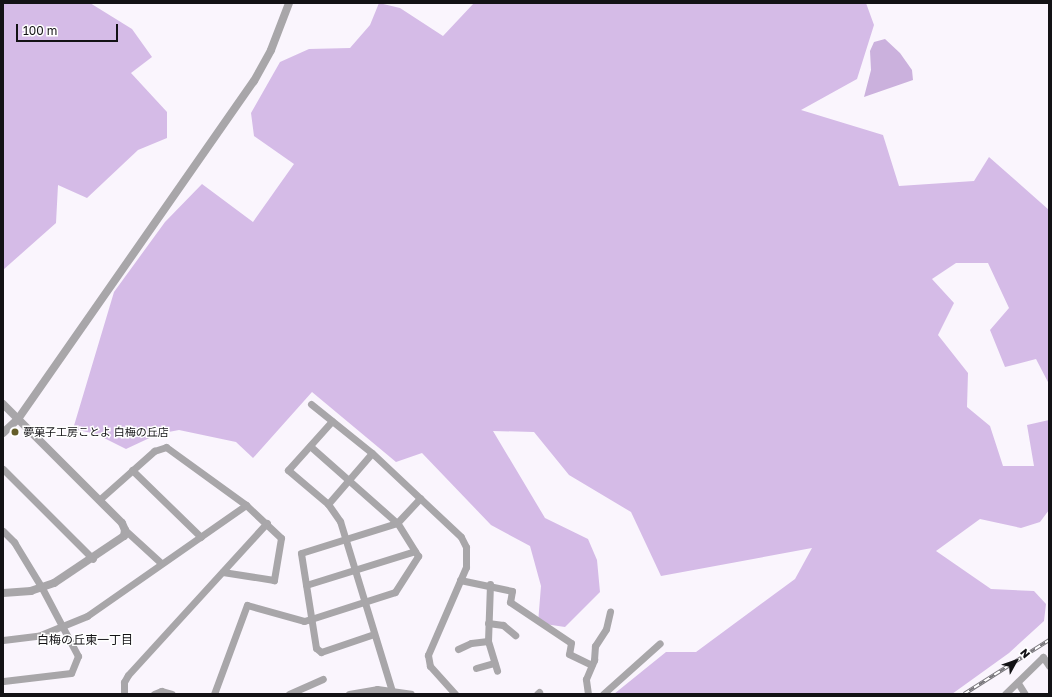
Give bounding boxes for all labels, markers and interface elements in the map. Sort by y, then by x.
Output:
scale bar [18,16,120,42]
text: 100 m [23,23,57,38]
place label: 夢菓子工房ことよ 白梅の丘店 [23,425,169,439]
marker: 夢菓子工房ことよ 白梅の丘店 [10,427,20,437]
district label: 白梅の丘東一丁目 [37,633,133,647]
north arrow [996,641,1036,681]
text: N [1018,646,1033,660]

